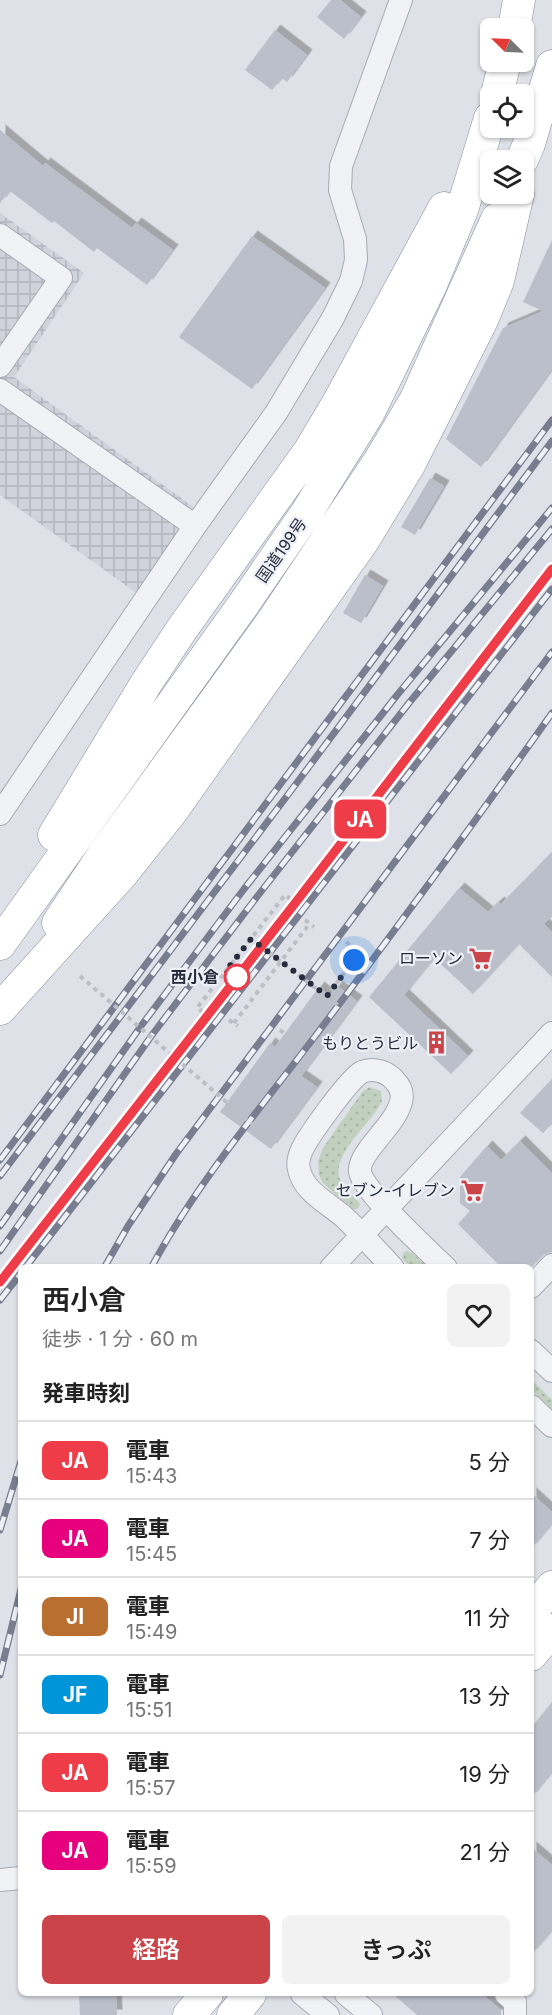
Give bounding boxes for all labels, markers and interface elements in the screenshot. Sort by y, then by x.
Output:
north arrow [480,18,534,72]
map controls [480,18,534,204]
button: locate [480,84,534,138]
button: layers [480,150,534,204]
street label: 国道199号 [251,514,311,586]
line badge: JA [333,800,387,838]
text: JA [346,807,374,832]
your location [339,945,369,975]
supermarket icon: ローソン [468,945,494,971]
place label: ローソン [399,948,463,968]
marker: 西小倉 [224,964,250,990]
place label: 西小倉 [171,967,219,987]
building icon: もりとうビル [423,1030,449,1056]
place label: もりとうビル [322,1033,418,1053]
supermarket icon: セブン-イレブン [460,1177,486,1203]
place label: セブン-イレブン [336,1180,455,1200]
text: 西小倉 [42,1283,126,1317]
button: heart [447,1284,510,1347]
text: 徒歩 · 1 分 · 60 m [42,1327,198,1351]
text: 発車時刻 [42,1380,130,1406]
text: 電車 [126,1437,170,1463]
text: JA [61,1448,89,1473]
text: 5 分 [468,1449,510,1475]
text: 15:43 [126,1464,177,1488]
text: 電車 [126,1515,170,1541]
text: JA [61,1526,89,1551]
text: 7 分 [469,1527,510,1553]
text: 15:45 [126,1542,177,1566]
text: 電車 [126,1593,170,1619]
text: JI [66,1604,84,1629]
text: 11 分 [464,1605,510,1631]
text: 15:49 [126,1620,177,1644]
text: 電車 [126,1671,170,1697]
text: JF [63,1682,87,1707]
text: 13 分 [459,1683,510,1709]
text: 15:51 [126,1698,172,1722]
text: 電車 [126,1749,170,1775]
text: JA [61,1760,89,1785]
text: 19 分 [459,1761,510,1787]
text: 15:57 [126,1776,176,1800]
text: 電車 [126,1827,170,1853]
text: JA [61,1838,89,1863]
text: 21 分 [459,1839,510,1865]
text: 15:59 [126,1854,177,1878]
button: 経路 [42,1915,270,1984]
button: きっぷ [282,1915,510,1984]

